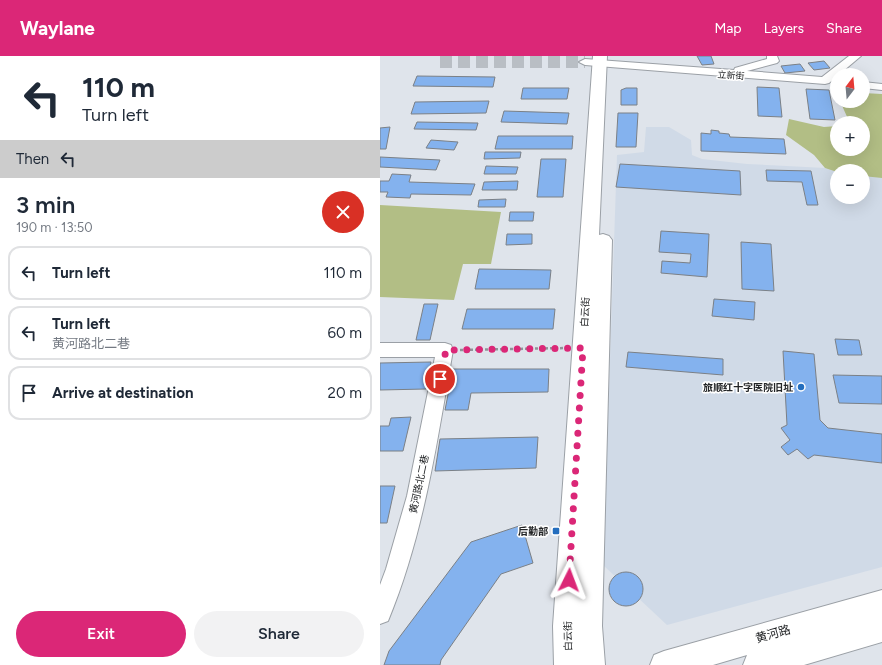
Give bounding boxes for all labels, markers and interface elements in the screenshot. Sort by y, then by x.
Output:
text: Waylane [20,17,95,40]
text: Map [714,20,742,37]
text: Layers [764,20,804,37]
text: Share [826,20,862,37]
north arrow [830,68,870,108]
map controls [830,68,870,204]
street label: 立新街 [717,69,745,81]
text: 110 m [82,70,155,104]
icon: left [16,72,68,124]
text: Turn left [82,104,149,126]
button: + [830,116,870,156]
icon: left [57,148,79,170]
text: Then [16,150,49,168]
button: − [830,164,870,204]
text: 3 min [16,190,75,219]
button: close [322,191,364,233]
text: 190 m · 13:50 [16,220,93,235]
icon: left [18,262,40,284]
text: Turn left [52,264,110,282]
text: 110 m [324,264,362,282]
street label: 白云街 [578,297,592,327]
text: Turn left [52,315,110,333]
icon: left [18,322,40,344]
text: 60 m [327,324,362,342]
text: 黄河路北二巷 [52,336,130,351]
pin [423,362,457,396]
icon: arrive [429,368,451,390]
place label: 旅顺红十字医院旧址 [703,381,793,394]
icon: arrive [18,382,40,404]
marker: 旅顺红十字医院旧址 [796,382,806,392]
text: Arrive at destination [52,384,193,402]
text: 20 m [328,384,362,402]
street label: 黄河路北二巷 [406,453,432,515]
place label: 后勤部 [518,525,548,538]
marker: 后勤部 [551,526,561,536]
position arrow [548,559,590,601]
button: Exit [16,611,186,657]
button: Share [194,611,364,657]
street label: 白云街 [561,621,575,651]
street label: 黄河路 [754,622,792,646]

